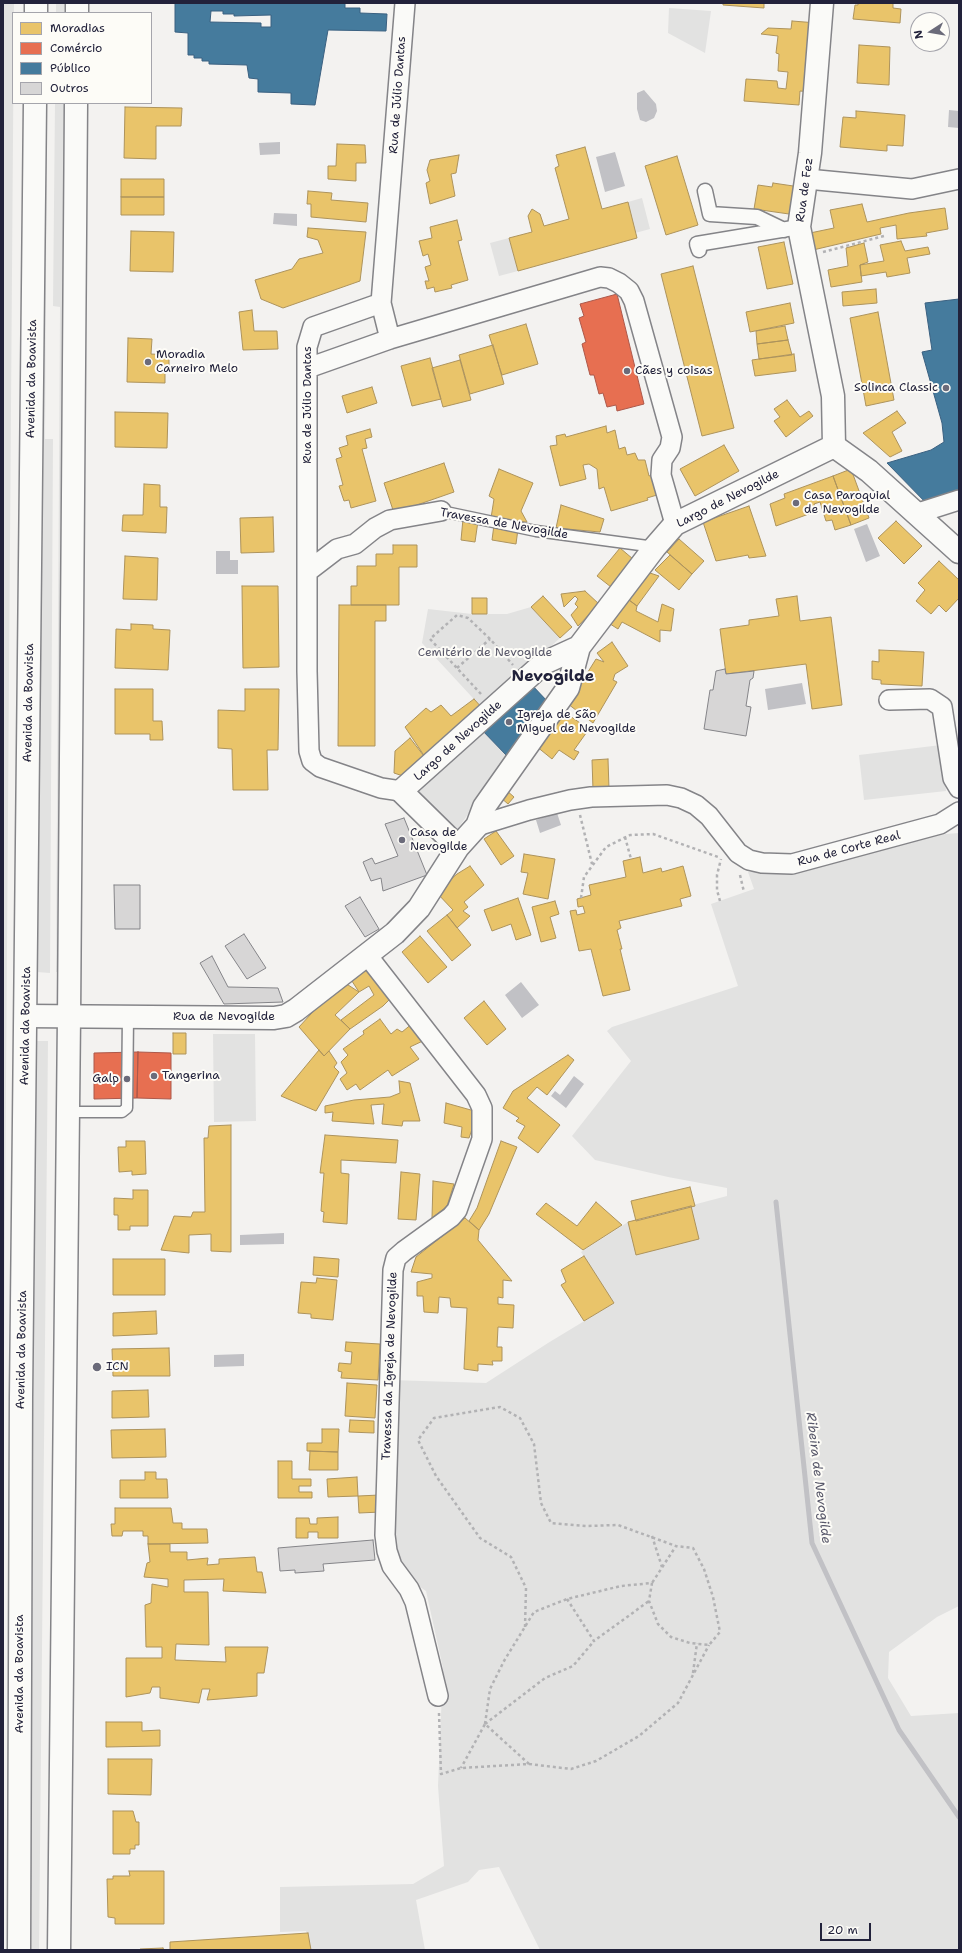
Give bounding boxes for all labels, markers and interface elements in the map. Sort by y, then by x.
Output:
legend [12,12,152,104]
north arrow [910,12,950,52]
text: Moradias [50,20,105,36]
text: N [911,29,927,40]
street label: Rua de Júlio Dantas [387,36,409,154]
text: Comércio [50,40,102,56]
text: Público [50,60,91,76]
text: Outros [50,80,89,96]
street label: Rua de Fez [793,157,817,223]
street label: Avenida da Boavista [24,319,40,439]
street label: Rua de Júlio Dantas [301,346,315,464]
place label: Moradia Carneiro Melo [156,348,238,376]
marker: Moradia Carneiro Melo [143,357,153,367]
place label: Cães y coisas [635,364,713,378]
marker: Cães y coisas [622,366,632,376]
place label: Solinca Classic [854,381,938,395]
marker: Solinca Classic [941,383,951,393]
street label: Largo de Nevogilde [674,467,782,531]
place label: Casa Paroquial de Nevogilde [804,489,890,517]
marker: Casa Paroquial de Nevogilde [791,498,801,508]
street label: Travessa de Nevogilde [439,506,569,542]
street label: Avenida da Boavista [21,643,37,763]
park label: Cemitério de Nevogilde [418,646,552,660]
district label: Nevogilde [512,667,594,687]
street label: Largo de Nevogilde [411,698,505,784]
place label: Igreja de São Miguel de Nevogilde [517,708,636,736]
marker: Igreja de São Miguel de Nevogilde [504,717,514,727]
place label: Casa de Nevogilde [410,826,467,854]
street label: Rua de Corte Real [796,828,902,870]
marker: Casa de Nevogilde [397,835,407,845]
street label: Avenida da Boavista [18,966,34,1086]
street label: Rua de Nevogilde [173,1010,275,1024]
place label: Tangerina [162,1069,220,1083]
marker: Tangerina [149,1071,159,1081]
place label: Galp [92,1072,119,1086]
marker: Galp [122,1074,132,1084]
street label: Travessa da Igreja de Nevogilde [380,1271,400,1461]
street label: Avenida da Boavista [14,1290,30,1410]
place label: ICN [106,1360,129,1374]
marker: ICN [91,1361,103,1373]
water label: Ribeira de Nevogilde [802,1412,834,1544]
street label: Avenida da Boavista [13,1614,27,1734]
scale bar [822,1915,873,1941]
text: 20 m [827,1922,858,1938]

